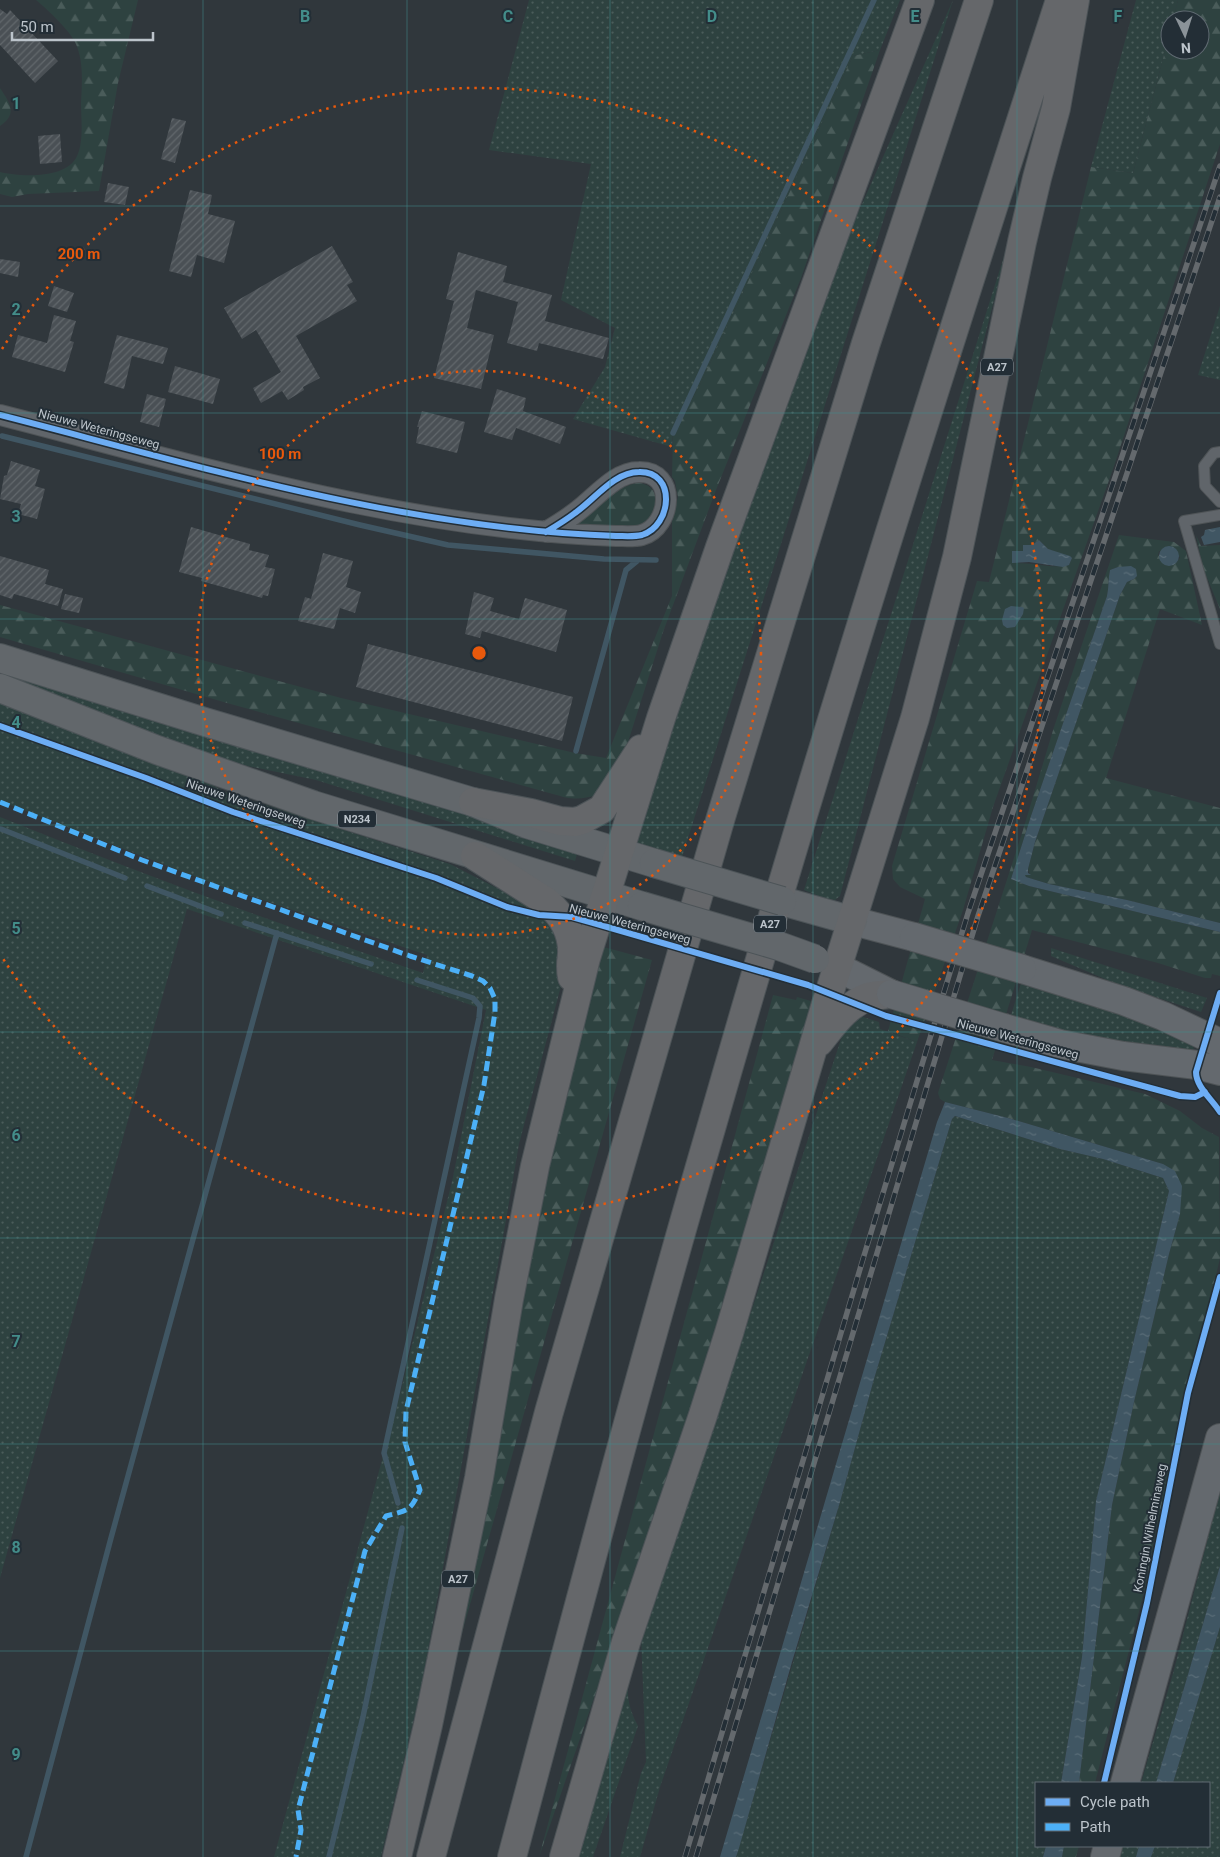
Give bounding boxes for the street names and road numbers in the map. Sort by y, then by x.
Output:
road number: A27 [981,358,1013,376]
street label: Nieuwe Weteringseweg [37,406,161,452]
street label: Nieuwe Weteringseweg [185,776,307,830]
road number: N234 [338,811,376,828]
street label: Nieuwe Weteringseweg [568,901,692,947]
road number: A27 [754,916,786,932]
street label: Nieuwe Weteringseweg [956,1016,1080,1062]
street label: Koningin Wilhelminaweg [1131,1462,1169,1594]
road number: A27 [442,1570,474,1588]

